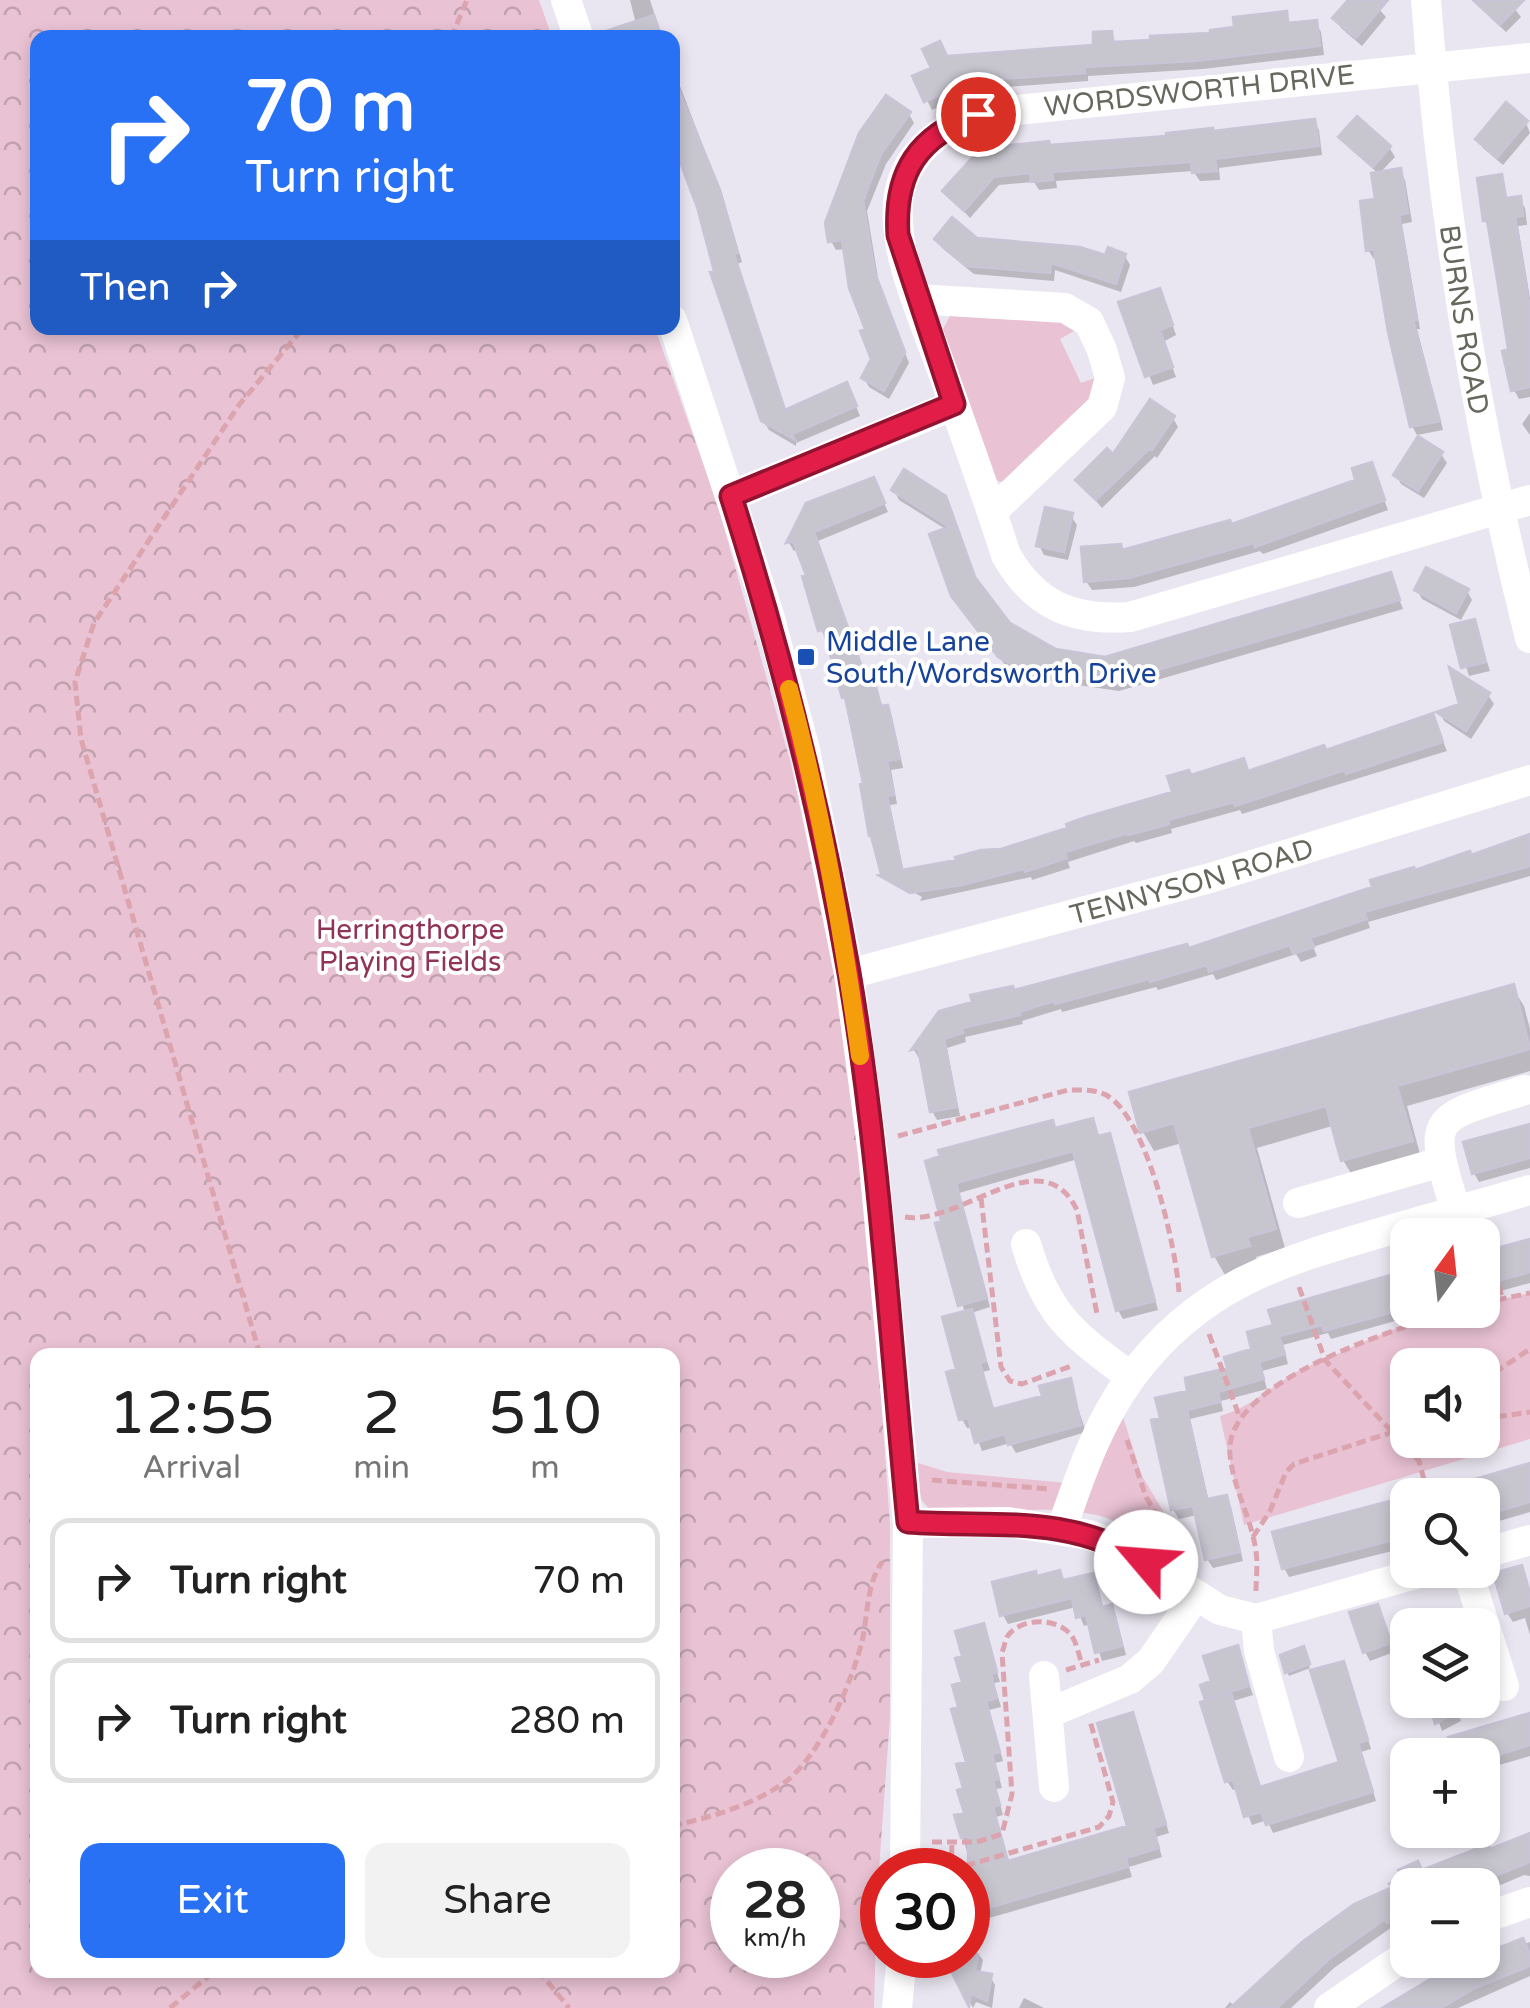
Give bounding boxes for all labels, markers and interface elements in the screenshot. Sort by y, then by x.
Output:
street label: WORDSWORTH DRIVE [1042,58,1356,124]
text: 70 m [245,66,415,150]
icon: right [80,70,210,200]
pin [936,72,1021,157]
icon: arrive [951,87,1006,142]
text: Turn right [245,151,454,205]
street label: BURNS ROAD [1432,223,1496,417]
icon: right [191,260,246,315]
text: Then [80,265,171,311]
place label: Middle Lane South/Wordsworth Drive [826,625,1157,691]
marker: Middle Lane South/Wordsworth Drive [795,646,817,668]
street label: TENNYSON ROAD [1066,831,1318,932]
park label: Herringthorpe Playing Fields [316,913,504,979]
north arrow [1390,1218,1500,1328]
map controls [1390,1218,1500,1978]
button: sound [1390,1348,1500,1458]
text: 12:55 [108,1378,275,1450]
text: 2 [363,1378,400,1450]
text: 510 [488,1378,602,1450]
text: Arrival [142,1449,241,1487]
text: min [353,1449,410,1487]
text: m [530,1449,560,1487]
button: search [1390,1478,1500,1588]
position arrow [1094,1510,1198,1614]
icon: right [85,1553,140,1608]
text: Turn right [170,1558,347,1604]
text: 70 m [533,1558,625,1604]
button: layers [1390,1608,1500,1718]
icon: right [85,1693,140,1748]
text: Turn right [170,1698,347,1744]
text: 280 m [509,1698,625,1744]
button: + [1390,1738,1500,1848]
button: Exit [80,1843,345,1958]
button: Share [365,1843,630,1958]
speed limit sign: 30 [860,1848,990,1978]
button: − [1390,1868,1500,1978]
text: 28 [744,1871,806,1931]
text: km/h [744,1923,806,1953]

